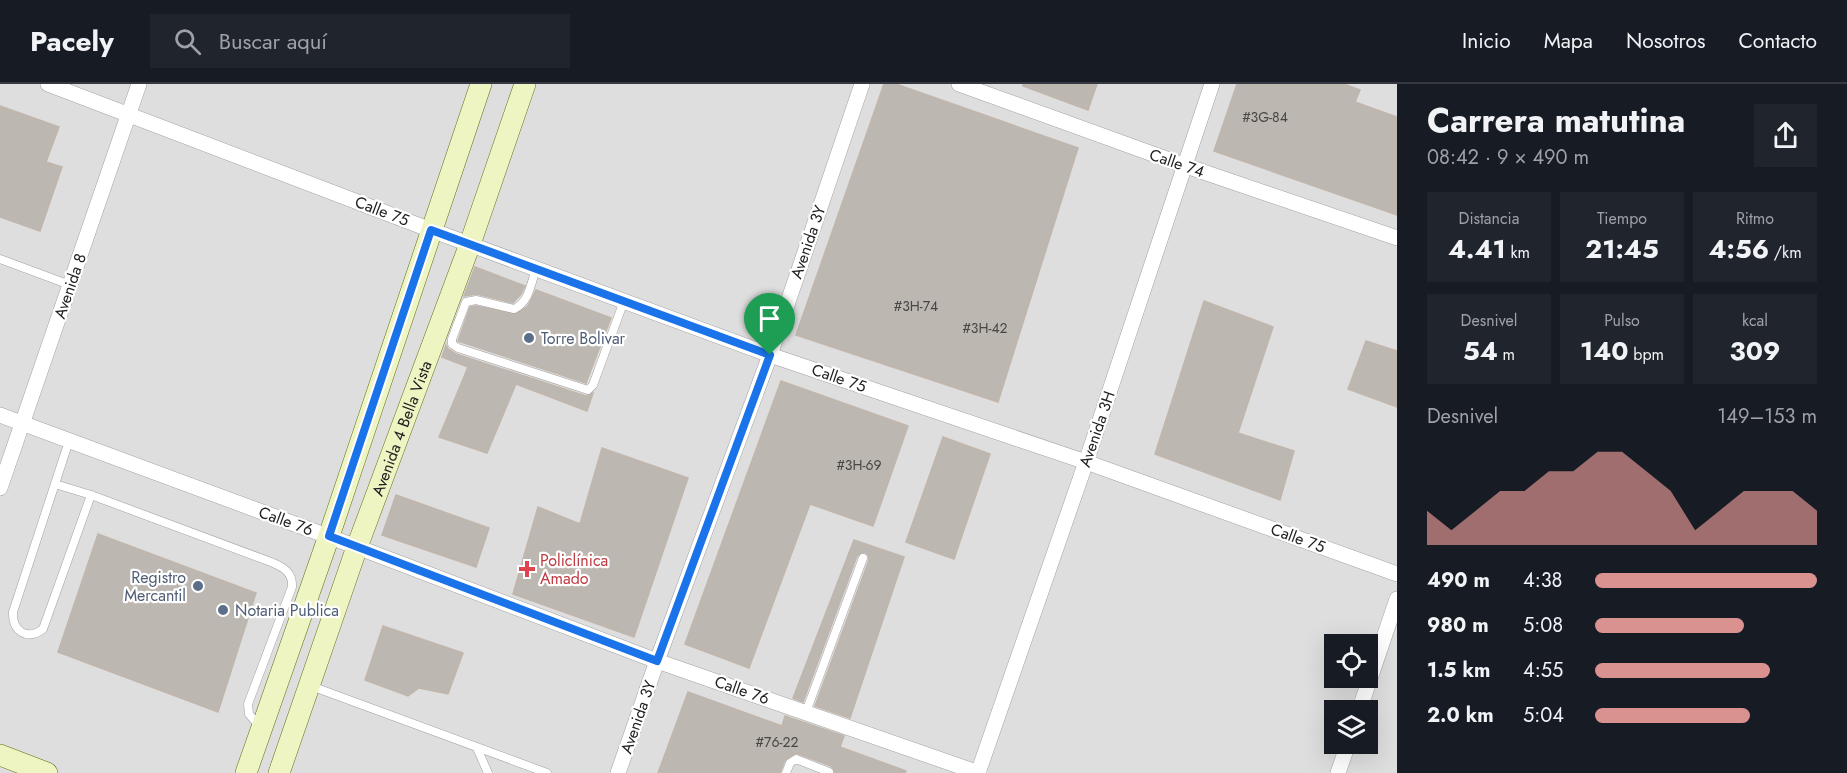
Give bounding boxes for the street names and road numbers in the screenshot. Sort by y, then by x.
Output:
street label: Calle 74 [1146,143,1208,183]
street label: Calle 75 [352,190,412,232]
street label: Avenida 3Y [785,202,831,282]
street label: Avenida 8 [48,250,92,322]
street label: Avenida 4 Bella Vista [366,357,437,499]
street label: Calle 75 [809,358,869,398]
street label: Avenida 3H [1073,388,1121,470]
street label: Calle 76 [255,500,317,542]
street label: Calle 75 [1268,518,1328,558]
street label: Calle 76 [711,670,773,710]
street label: Avenida 3Y [615,677,661,757]

